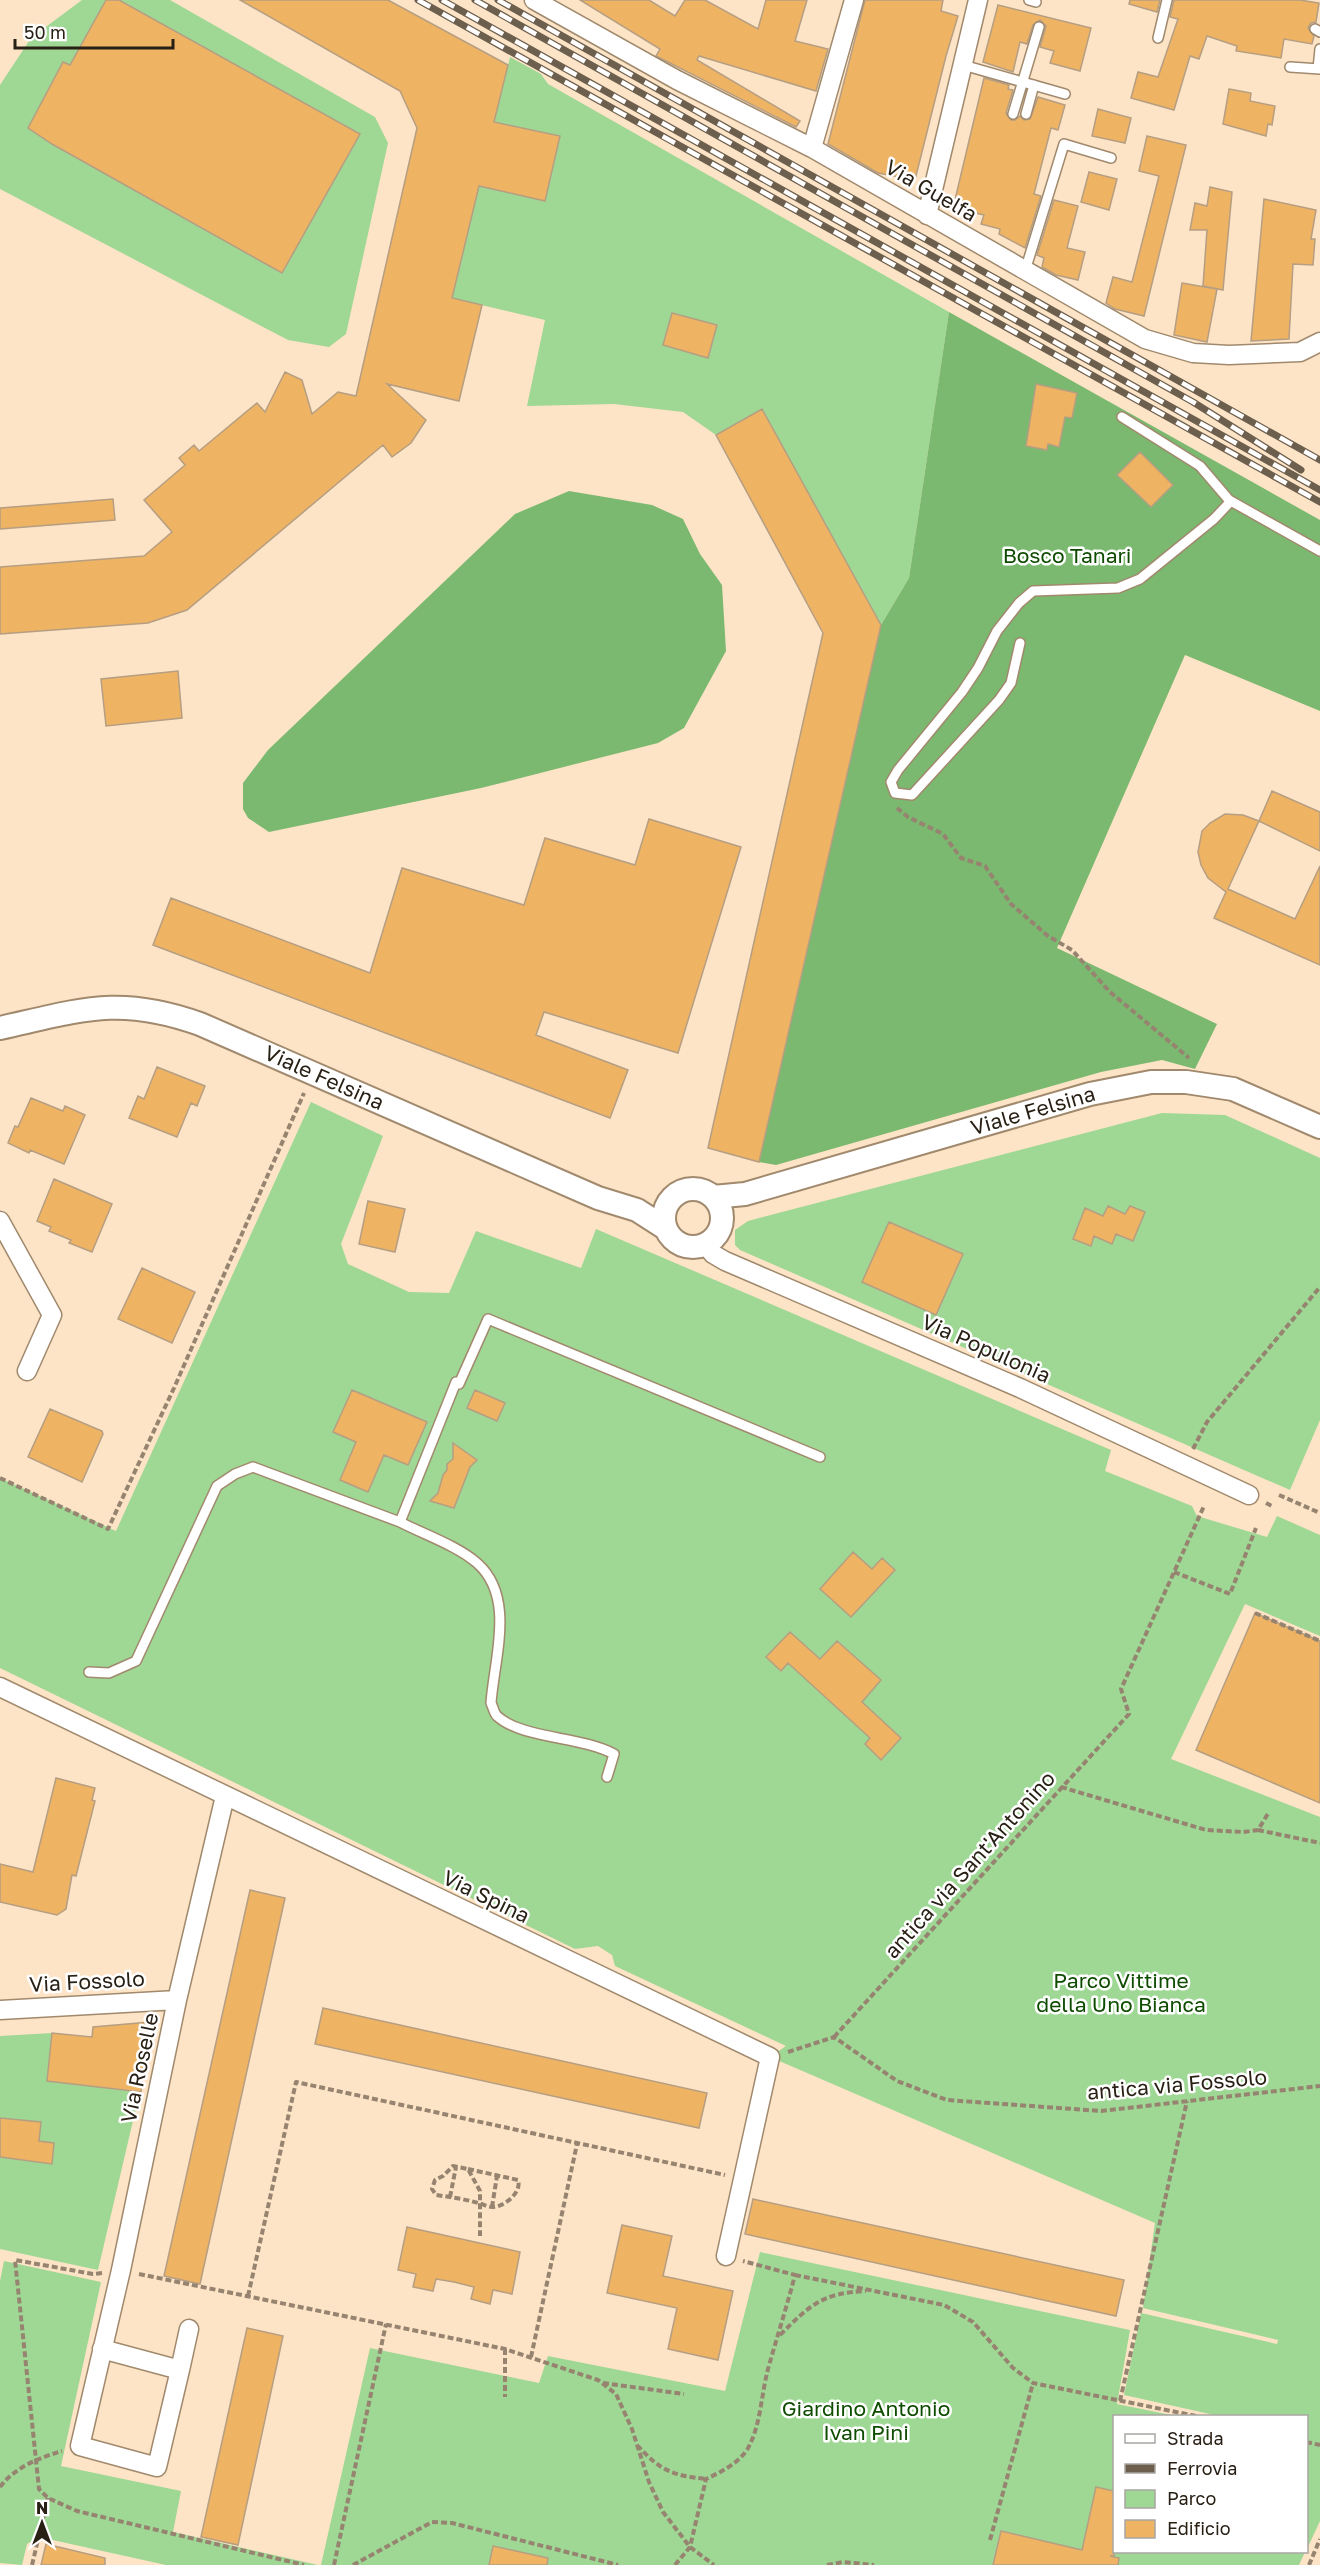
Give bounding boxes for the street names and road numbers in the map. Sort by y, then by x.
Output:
street label: Via Guelfa [881,153,982,227]
street label: Viale Felsina [261,1039,388,1115]
street label: Viale Felsina [968,1080,1098,1140]
street label: Via Populonia [918,1308,1055,1388]
street label: antica via Sant'Antonino [878,1765,1060,1963]
street label: Via Spina [439,1864,534,1928]
street label: Via Fossolo [29,1965,145,1997]
street label: Via Roselle [115,2010,163,2125]
street label: antica via Fossolo [1086,2063,1268,2105]

